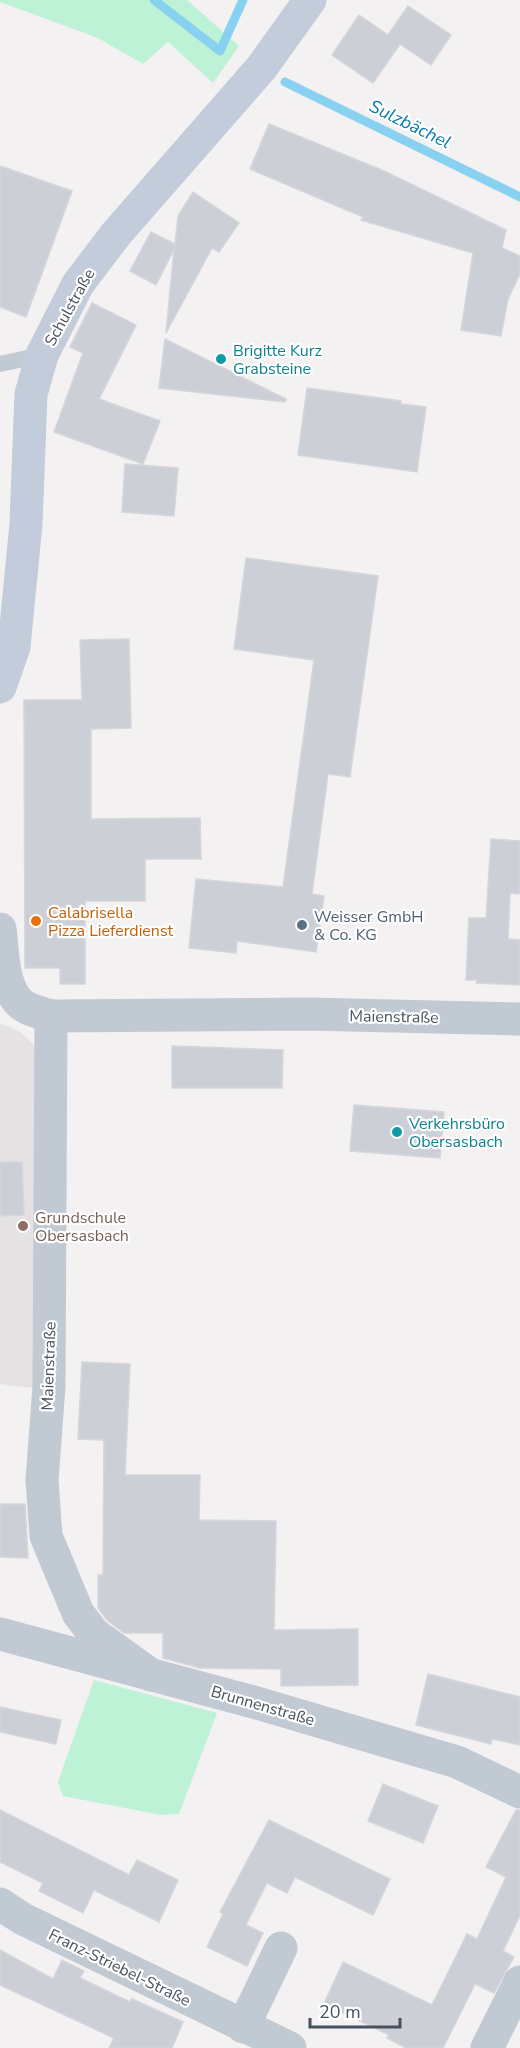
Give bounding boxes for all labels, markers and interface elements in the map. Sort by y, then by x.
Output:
water label: Sulzbächel [365,94,455,154]
street label: Schulstraße [39,265,100,350]
place label: Brigitte Kurz Grabsteine [233,340,322,380]
marker: Brigitte Kurz Grabsteine [214,352,228,366]
place label: Calabrisella Pizza Lieferdienst [48,902,174,942]
place label: Weisser GmbH & Co. KG [314,906,423,946]
marker: Calabrisella Pizza Lieferdienst [29,914,43,928]
marker: Weisser GmbH & Co. KG [295,918,309,932]
street label: Maienstraße [349,1005,439,1029]
place label: Verkehrsbüro Obersasbach [408,1113,505,1153]
marker: Verkehrsbüro Obersasbach [390,1125,404,1139]
place label: Grundschule Obersasbach [35,1207,129,1247]
marker: Grundschule Obersasbach [16,1219,30,1233]
street label: Maienstraße [36,1321,62,1411]
street label: Brunnenstraße [208,1681,317,1731]
street label: Franz-Striebel-Straße [45,1924,194,2012]
scale bar [310,1991,400,2029]
text: 20 m [319,2000,361,2024]

